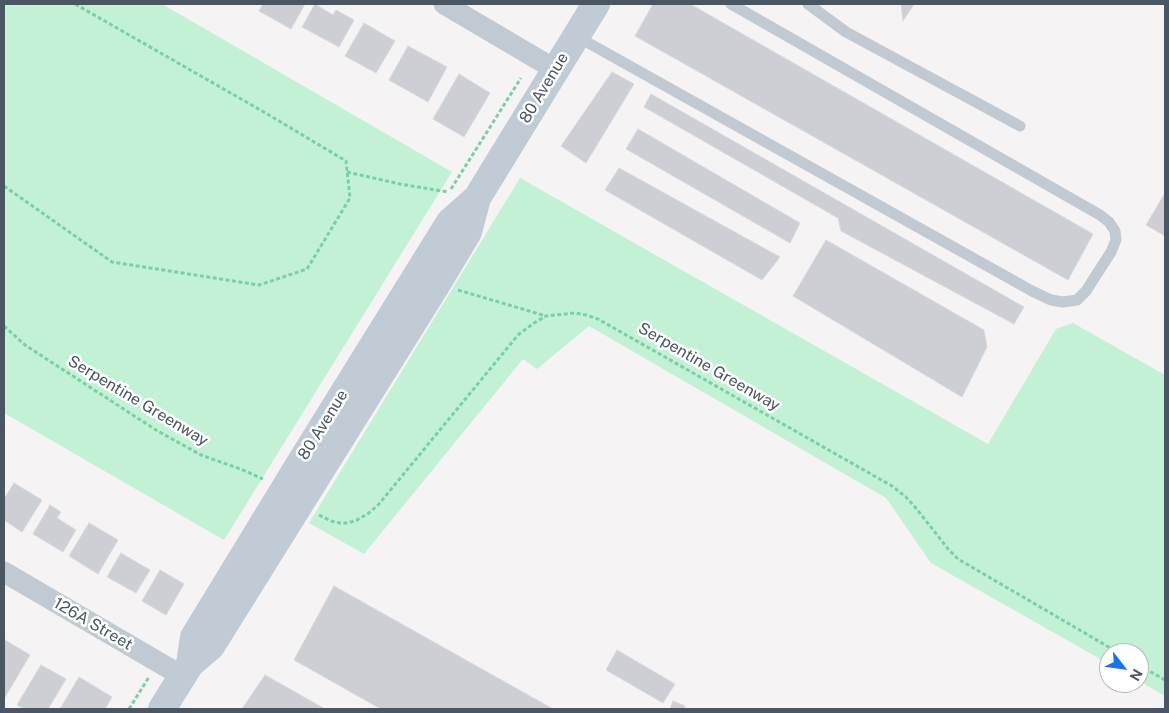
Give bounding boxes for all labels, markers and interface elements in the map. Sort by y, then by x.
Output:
street label: 80 Avenue [515,49,573,127]
street label: Serpentine Greenway [635,319,783,415]
street label: Serpentine Greenway [64,351,212,451]
street label: 80 Avenue [294,386,352,464]
street label: 126A Street [50,594,136,654]
north arrow [1099,643,1149,693]
text: N [1126,666,1146,684]

